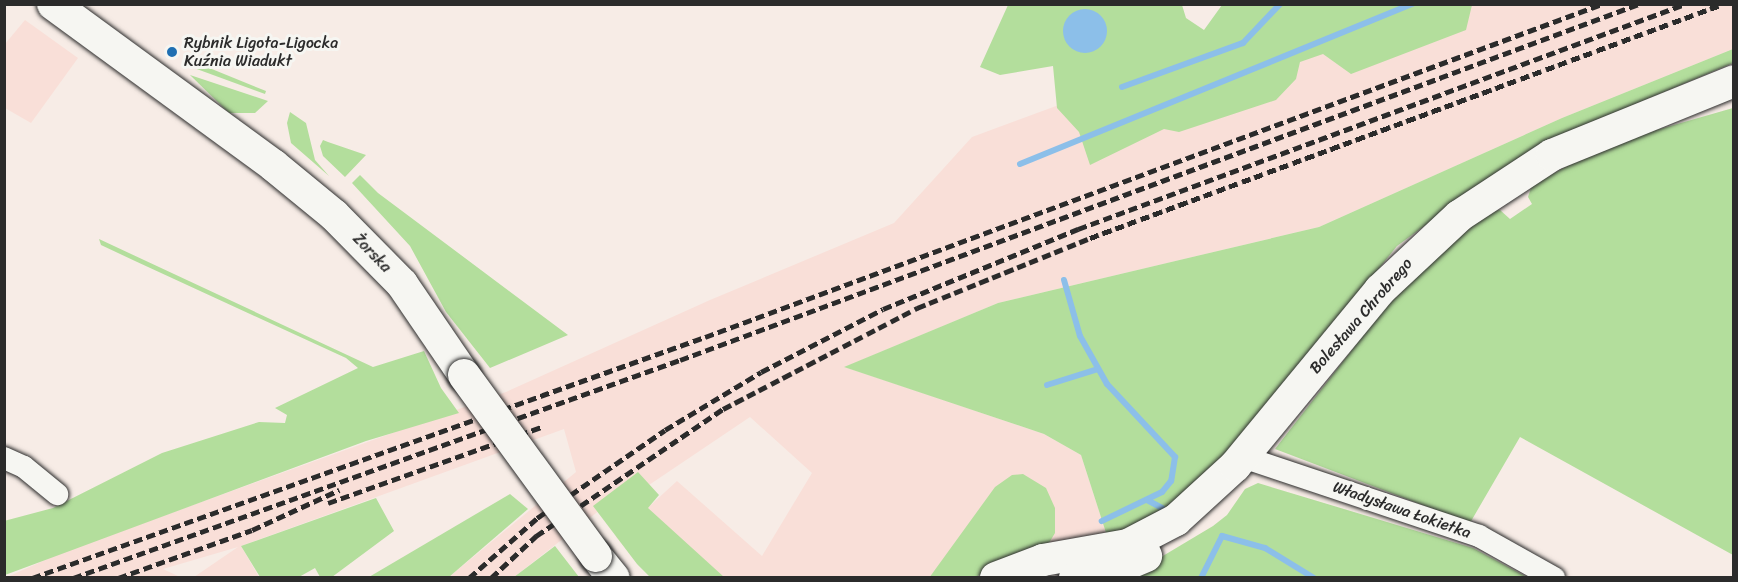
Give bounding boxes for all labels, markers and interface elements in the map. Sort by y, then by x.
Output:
place label: Rybnik Ligota-Ligocka Kuźnia Wiadukt [184,33,339,71]
marker: Rybnik Ligota-Ligocka Kuźnia Wiadukt [165,45,179,59]
street label: Żorska [349,229,395,277]
street label: Bolesława Chrobrego [1305,254,1417,378]
street label: Władysława Łokietka [1330,477,1474,543]

